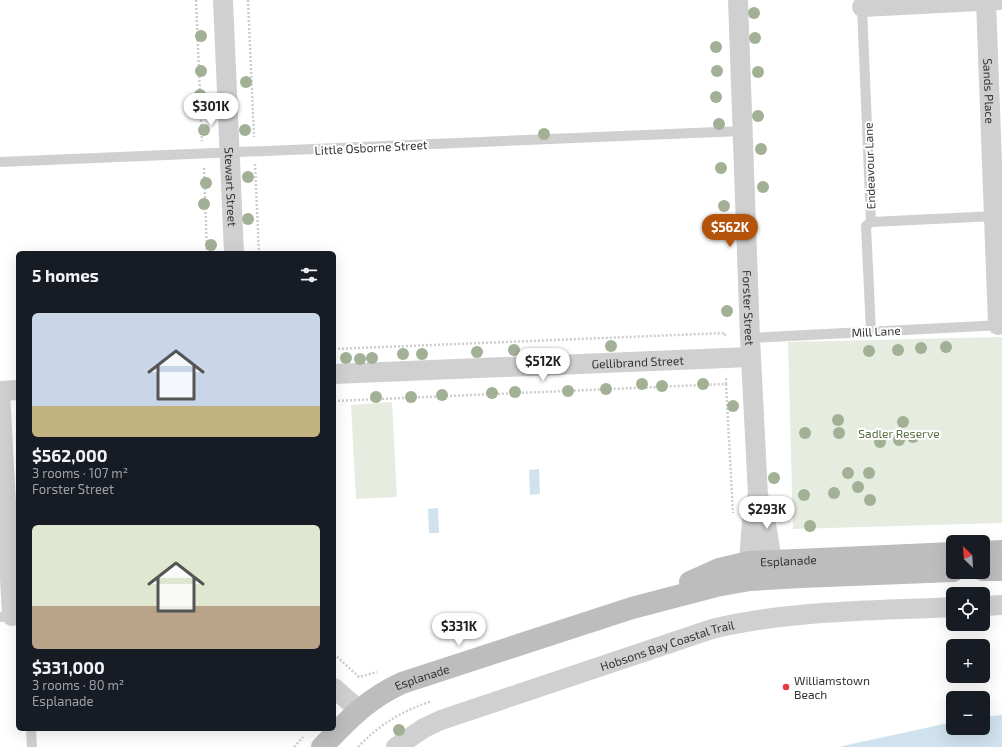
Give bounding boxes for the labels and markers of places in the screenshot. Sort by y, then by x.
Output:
pin: $301K [183,93,239,127]
pin: $562K [702,214,758,248]
pin: $512K [515,348,571,382]
pin: $293K [739,496,795,530]
pin: $331K [431,613,487,647]
place label: Williamstown Beach [794,673,870,701]
marker: Williamstown Beach [781,682,791,692]

